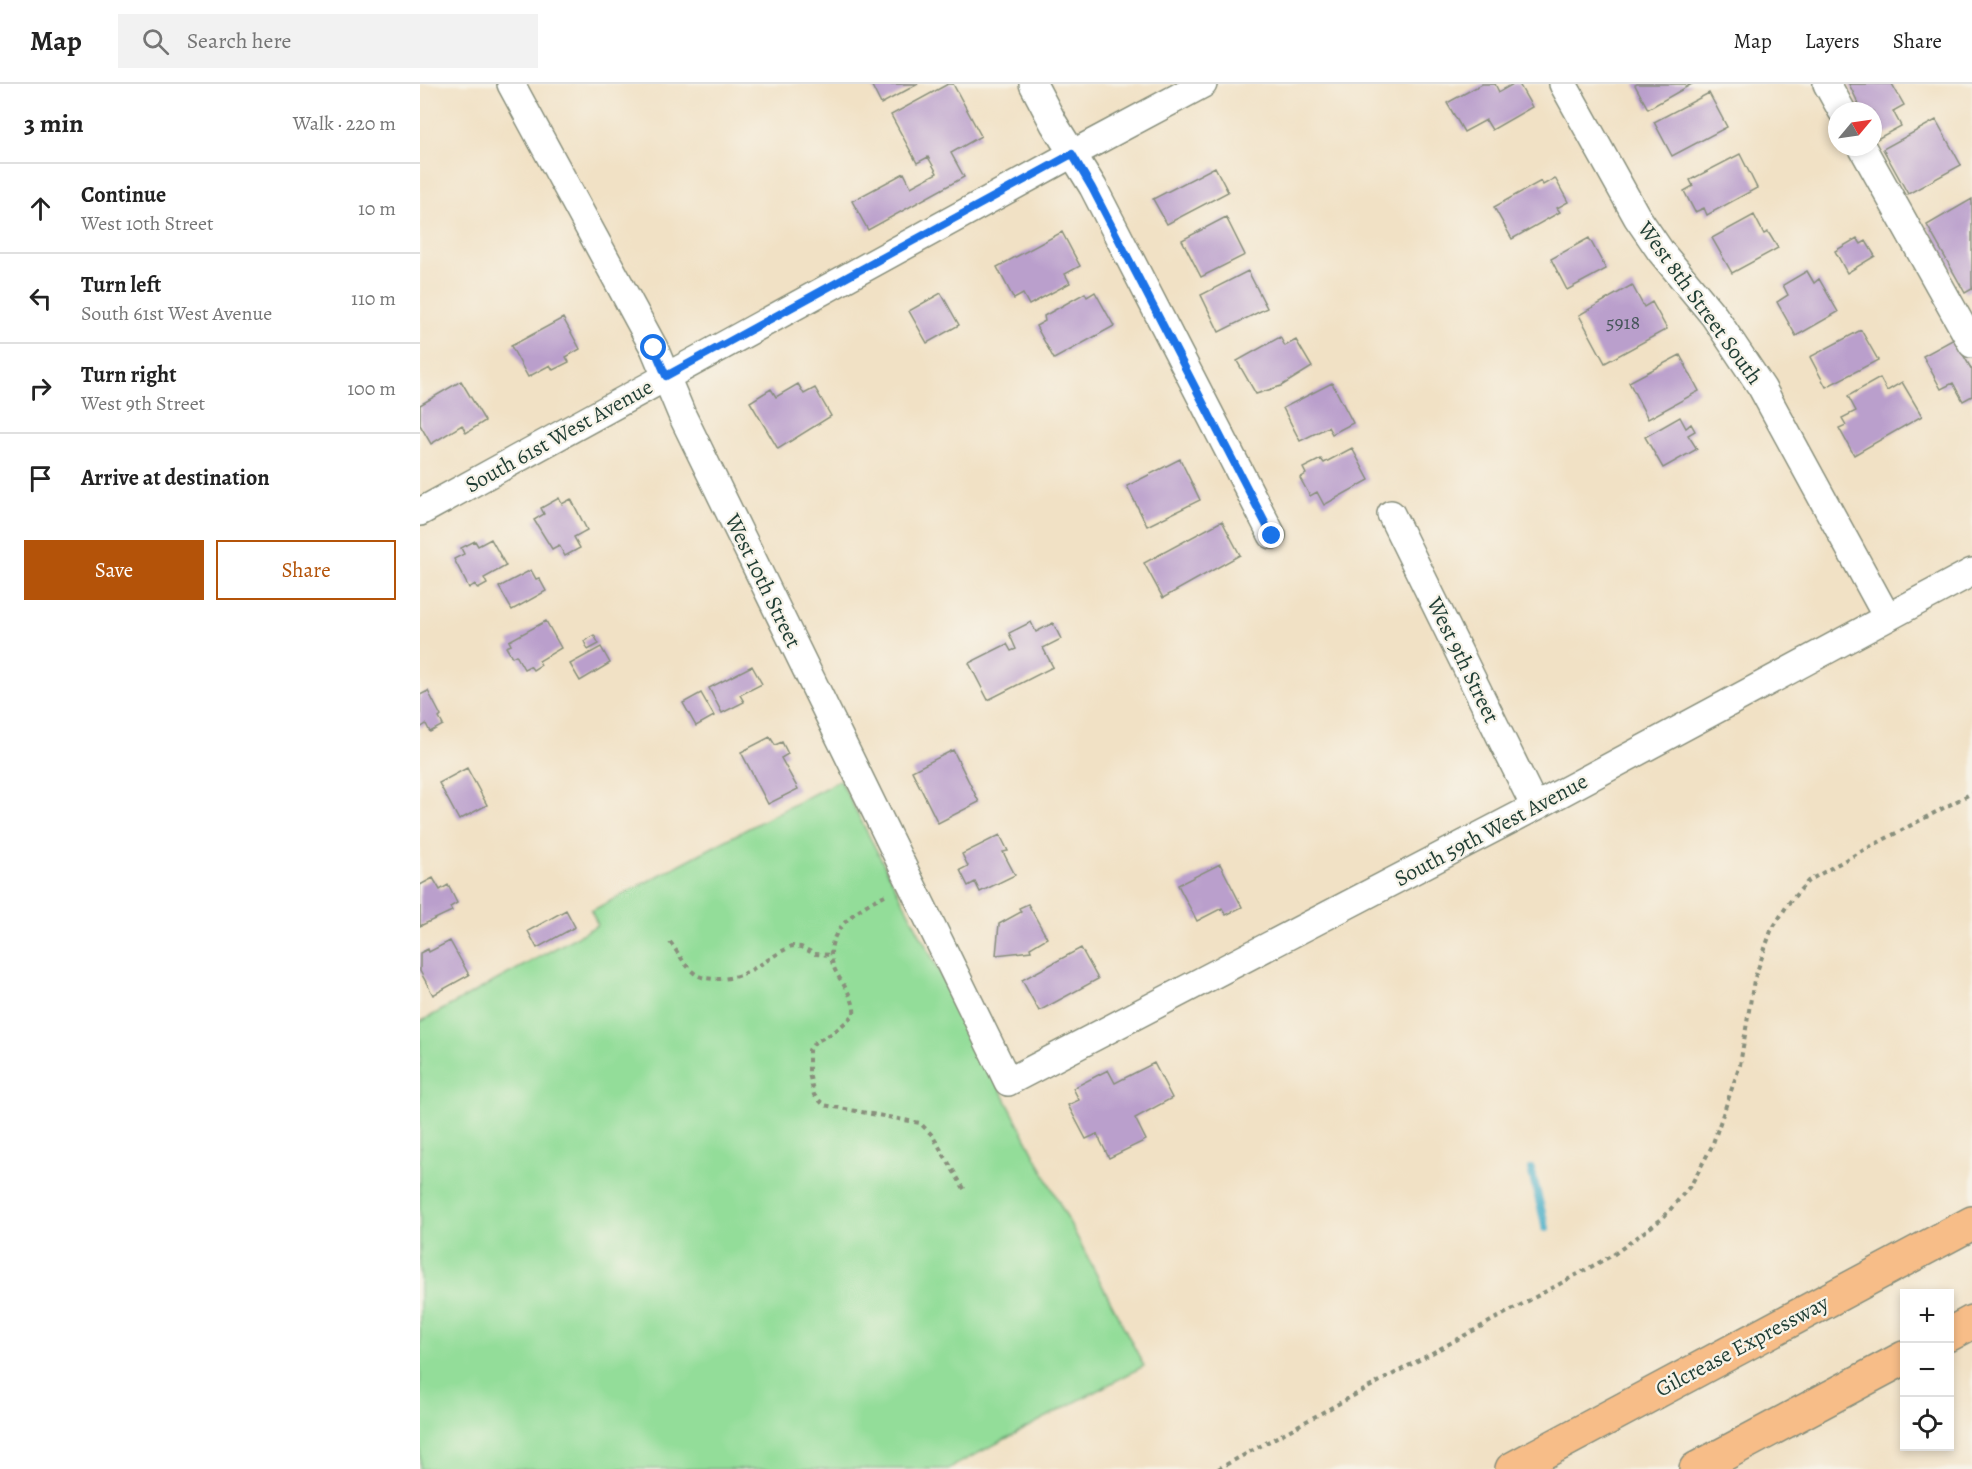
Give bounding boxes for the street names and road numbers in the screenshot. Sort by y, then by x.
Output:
street label: West 8th Street South [1630,215,1770,391]
street label: South 61st West Avenue [460,372,658,500]
street label: West 10th Street [717,508,808,653]
street label: West 9th Street [1419,591,1506,728]
street label: South 59th West Avenue [1389,766,1593,894]
street label: Gilcrease Expressway [1650,1288,1834,1404]

